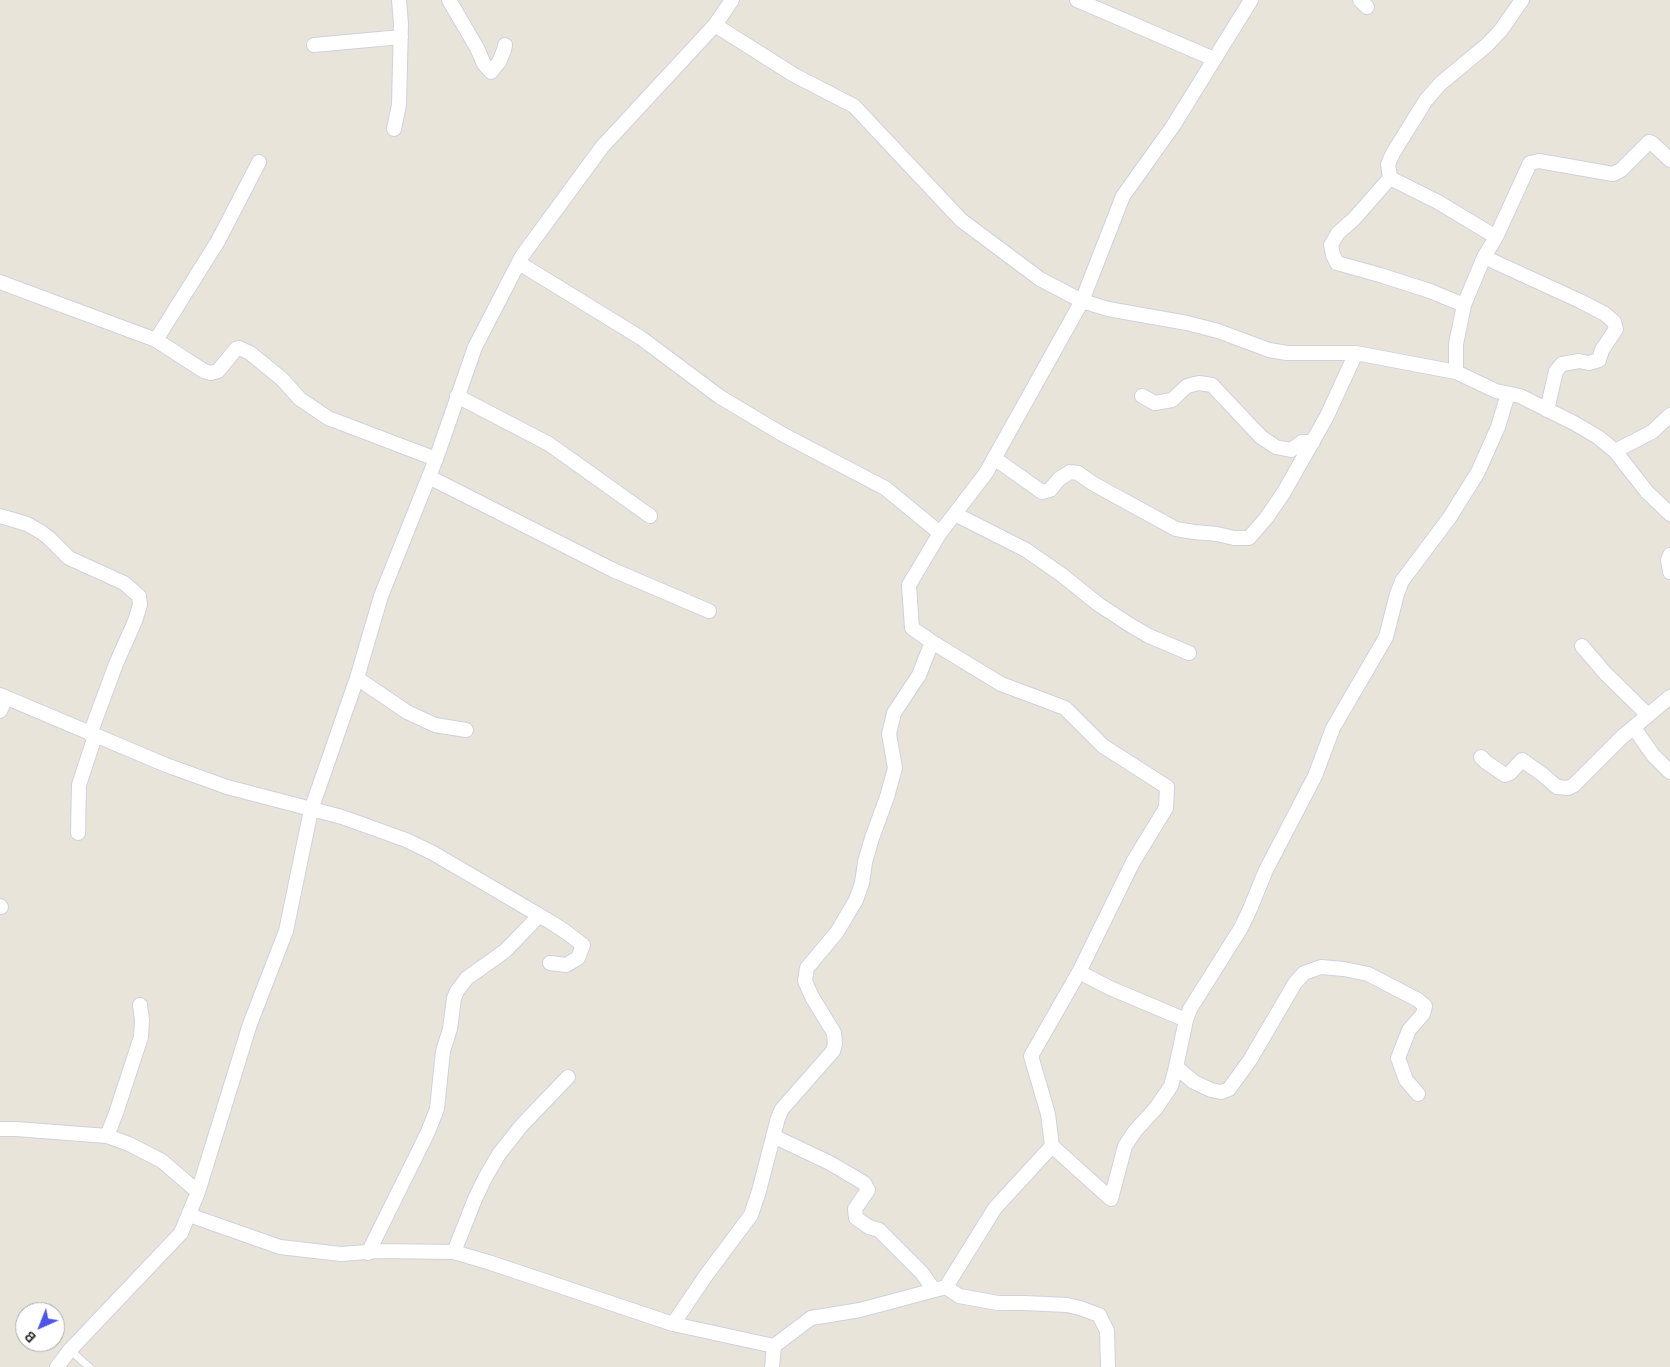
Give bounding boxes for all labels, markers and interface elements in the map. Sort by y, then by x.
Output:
north arrow [15,1302,65,1352]
text: B [21,1328,39,1347]

